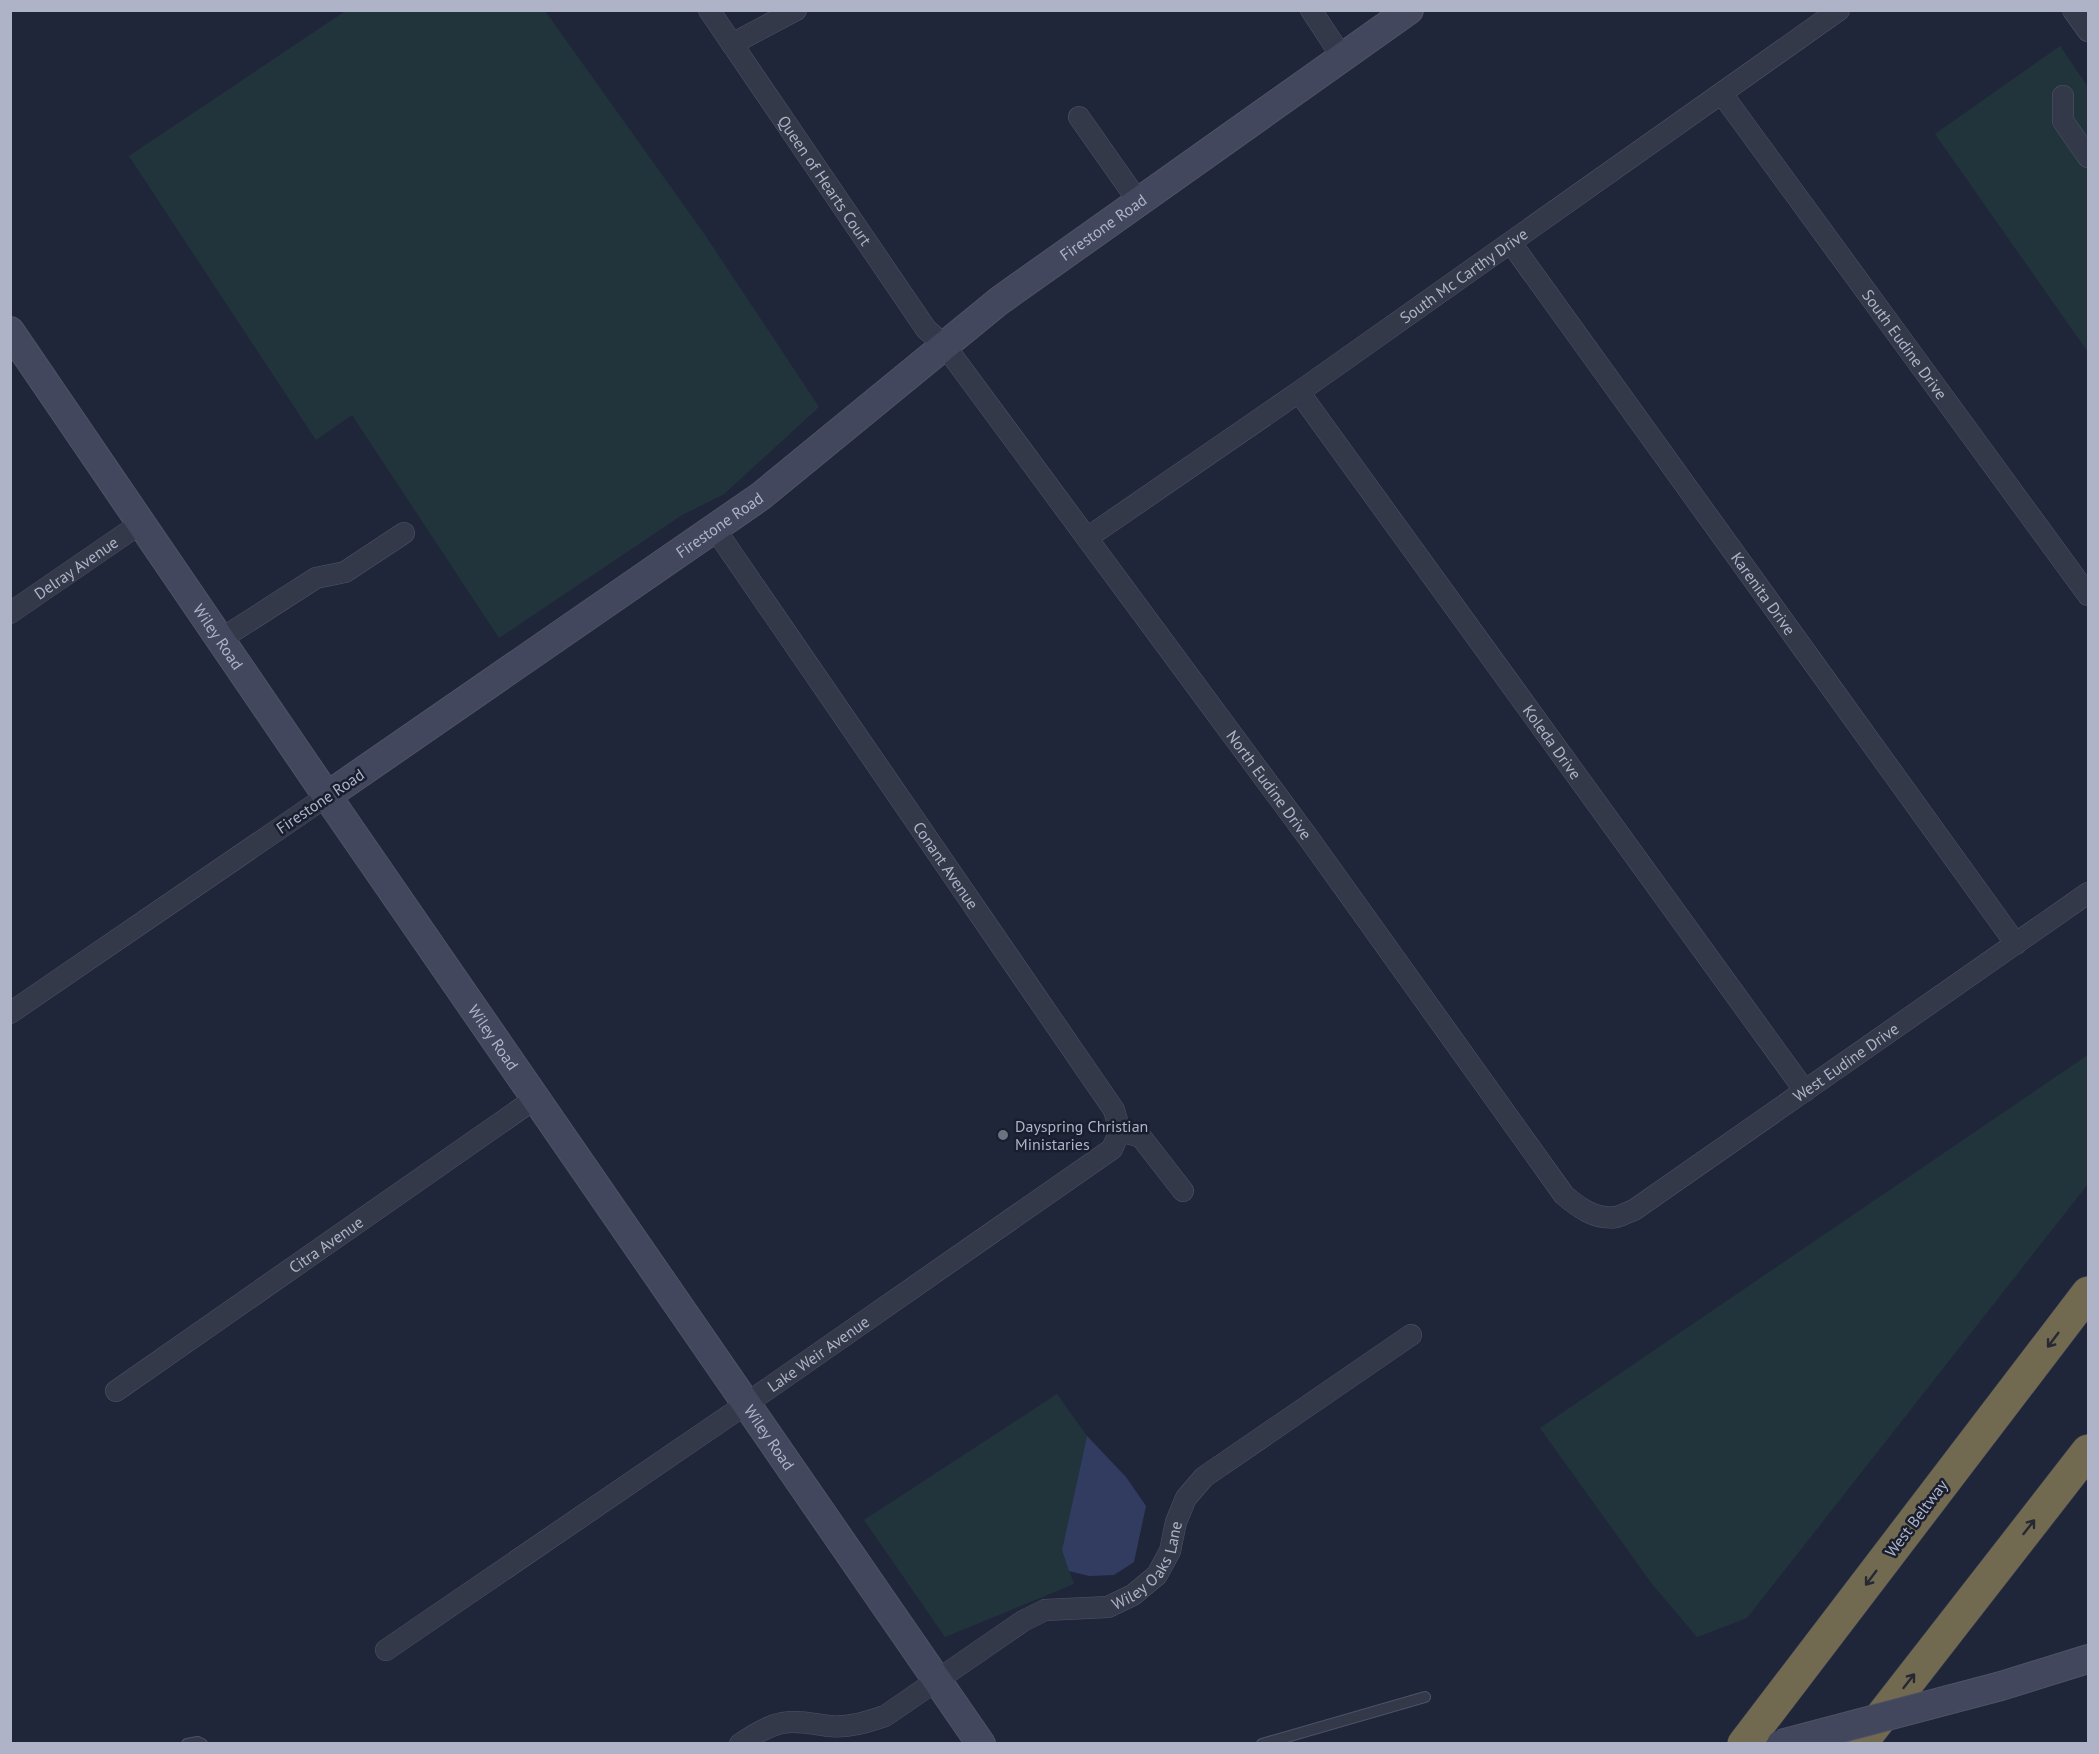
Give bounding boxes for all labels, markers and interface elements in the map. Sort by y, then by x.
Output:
street label: Queen of Hearts Court [774,112,876,250]
street label: Firestone Road [1056,189,1150,265]
street label: South Mc Carthy Drive [1396,224,1531,328]
street label: South Eudine Drive [1858,285,1952,403]
street label: Firestone Road [672,488,767,562]
street label: Delray Avenue [30,532,122,604]
street label: Karenita Drive [1727,548,1800,639]
street label: Wiley Road [189,600,248,673]
street label: Koleda Drive [1519,701,1586,783]
street label: North Eudine Drive [1222,726,1316,843]
street label: Firestone Road [272,764,368,838]
street label: Conant Avenue [909,818,983,913]
street label: Wiley Road [464,1001,523,1074]
street label: West Eudine Drive [1789,1018,1903,1106]
place label: Dayspring Christian Ministaries [1015,1116,1148,1154]
marker: Dayspring Christian Ministaries [996,1128,1010,1142]
street label: Citra Avenue [285,1212,367,1277]
street label: Lake Weir Avenue [763,1311,873,1396]
one-way arrow [2047,1331,2059,1347]
street label: Wiley Road [740,1401,799,1474]
street label: West Beltway [1880,1475,1952,1561]
street label: Wiley Oaks Lane [1108,1519,1186,1614]
one-way arrow [2022,1520,2035,1536]
one-way arrow [1864,1570,1877,1586]
one-way arrow [1902,1673,1915,1689]

